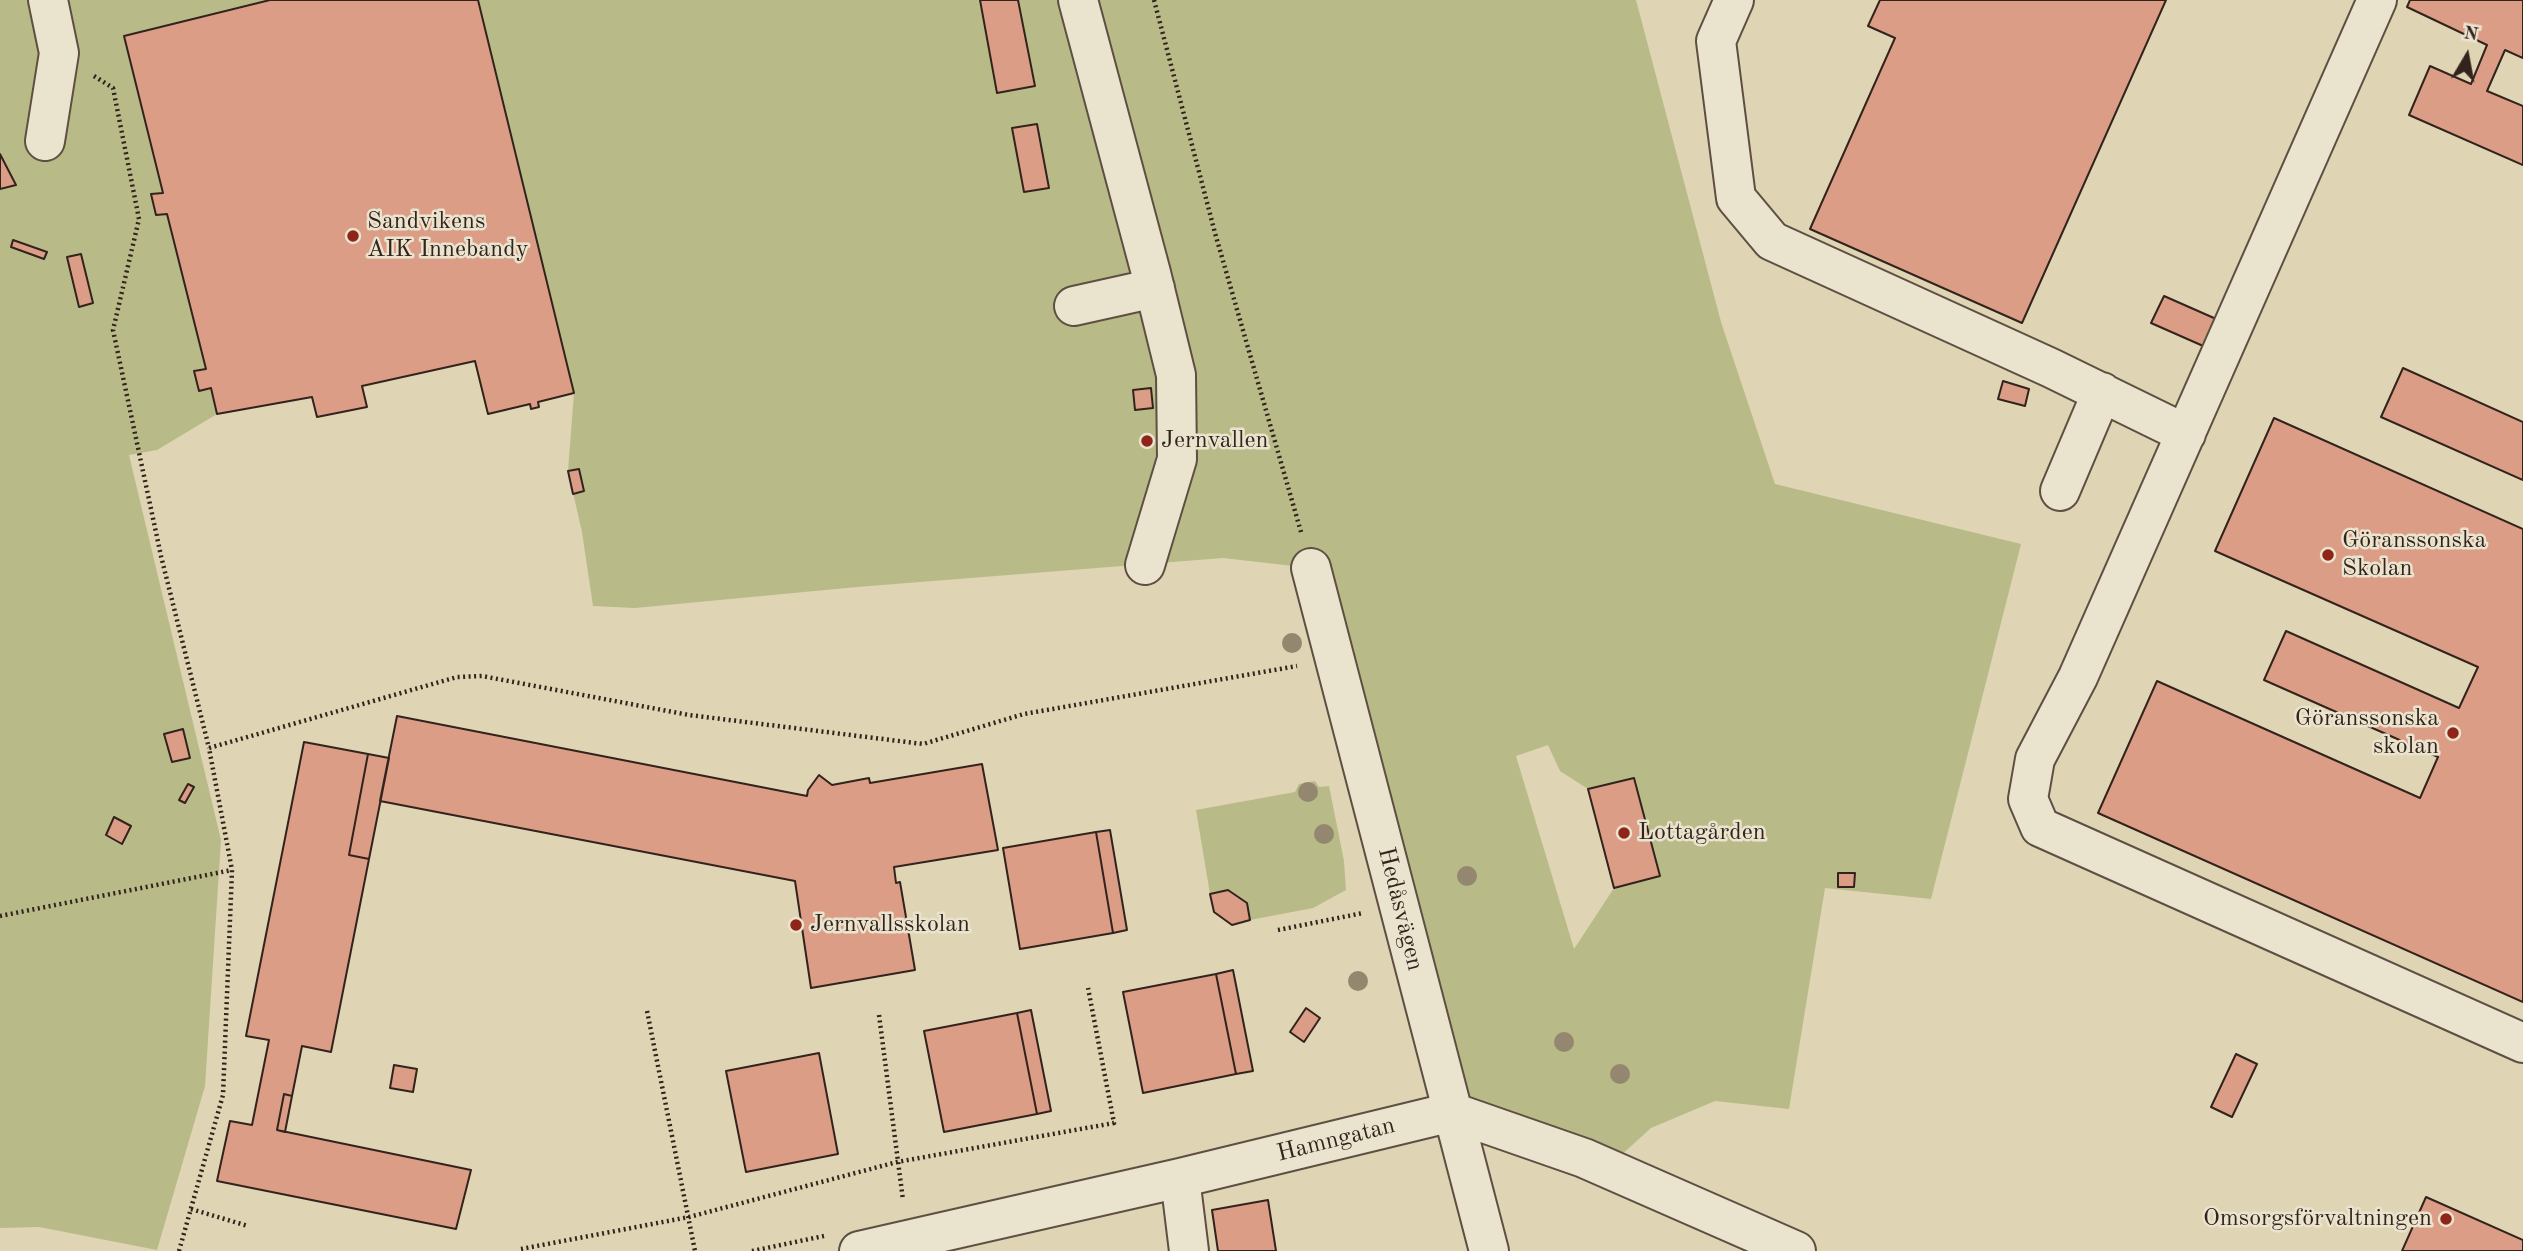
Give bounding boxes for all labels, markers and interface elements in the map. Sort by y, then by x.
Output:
north arrow [2432,21,2502,91]
text: N [2462,24,2480,45]
place label: Sandvikens AIK Innebandy [367,208,528,264]
marker: Sandvikens AIK Innebandy [345,228,361,244]
place label: Jernvallen [1161,427,1269,455]
marker: Jernvallen [1139,433,1155,449]
place label: Göranssonska Skolan [2342,527,2486,583]
marker: Göranssonska Skolan [2320,547,2336,563]
place label: Göranssonska skolan [2295,705,2439,761]
marker: Göranssonska skolan [2445,725,2461,741]
place label: Lottagården [1638,819,1766,847]
marker: Lottagården [1616,825,1632,841]
street label: Hedåsvägen [1371,844,1429,974]
place label: Jernvallsskolan [810,911,970,939]
marker: Jernvallsskolan [788,917,804,933]
street label: Hamngatan [1274,1111,1398,1169]
place label: Omsorgsförvaltningen [2203,1205,2432,1233]
marker: Omsorgsförvaltningen [2438,1211,2454,1227]

